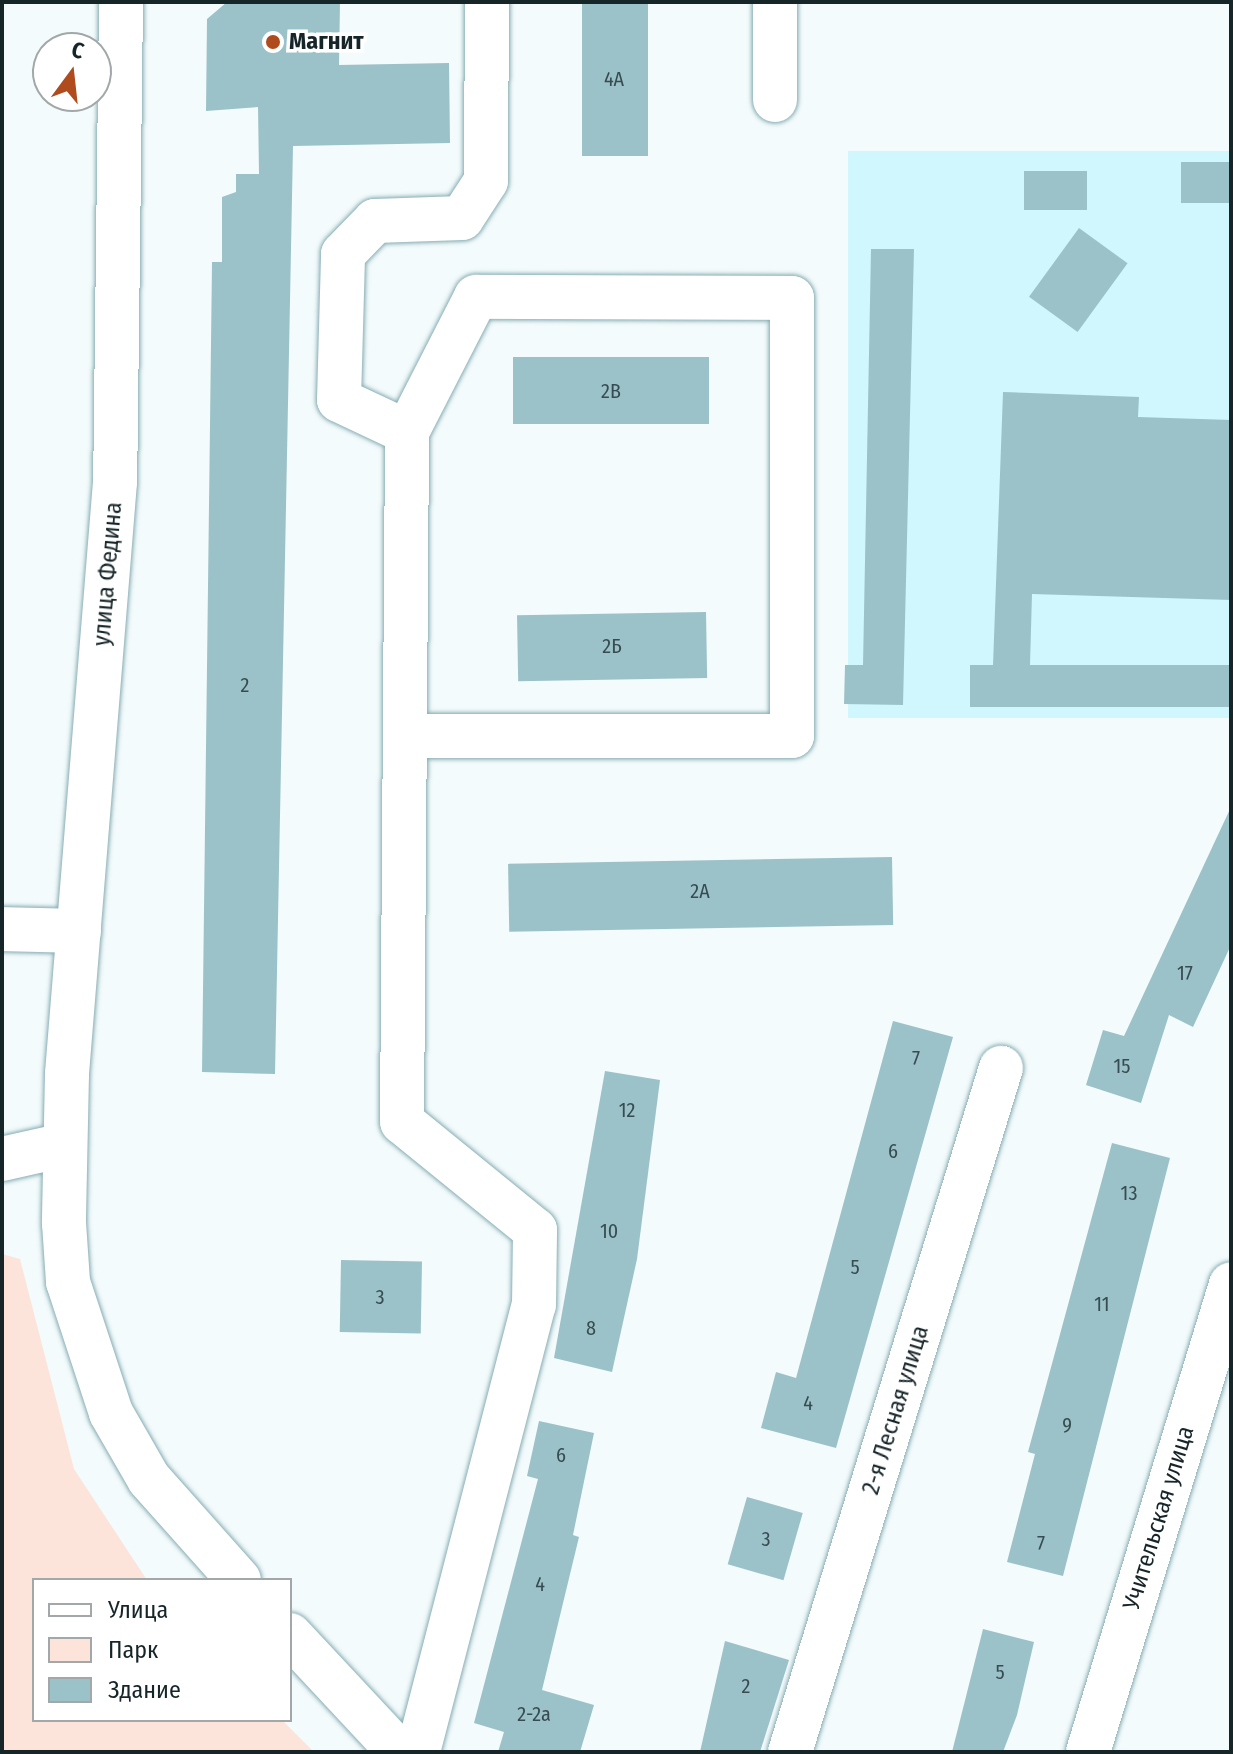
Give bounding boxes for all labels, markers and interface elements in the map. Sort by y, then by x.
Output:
place label: Магнит [289,28,364,56]
north arrow [32,32,112,112]
marker: Магнит [264,33,282,51]
text: С [69,36,87,65]
house number: 4А [604,67,624,91]
house number: 2В [601,379,621,403]
street label: улица Федина [87,501,129,647]
house number: 2Б [602,634,622,658]
house number: 2 [241,673,249,697]
house number: 2А [690,879,710,903]
house number: 17 [1177,961,1193,985]
house number: 7 [912,1046,920,1070]
house number: 15 [1114,1054,1130,1078]
house number: 12 [619,1098,635,1122]
house number: 6 [888,1139,898,1163]
house number: 13 [1121,1181,1137,1205]
house number: 10 [600,1219,618,1243]
house number: 5 [850,1255,860,1279]
house number: 3 [375,1285,385,1309]
house number: 11 [1094,1292,1110,1316]
house number: 8 [586,1316,596,1340]
street label: 2-я Лесная улица [857,1322,935,1498]
house number: 4 [803,1391,813,1415]
house number: 9 [1062,1413,1072,1437]
street label: Учительская улица [1117,1423,1201,1613]
house number: 6 [556,1443,566,1467]
house number: 3 [761,1527,771,1551]
house number: 7 [1037,1531,1045,1555]
house number: 4 [535,1572,545,1596]
legend [32,1578,292,1722]
text: Улица [108,1596,168,1624]
text: Парк [108,1636,158,1664]
house number: 5 [995,1660,1005,1684]
house number: 2 [742,1674,750,1698]
text: Здание [108,1676,181,1704]
house number: 2-2а [517,1702,551,1726]

